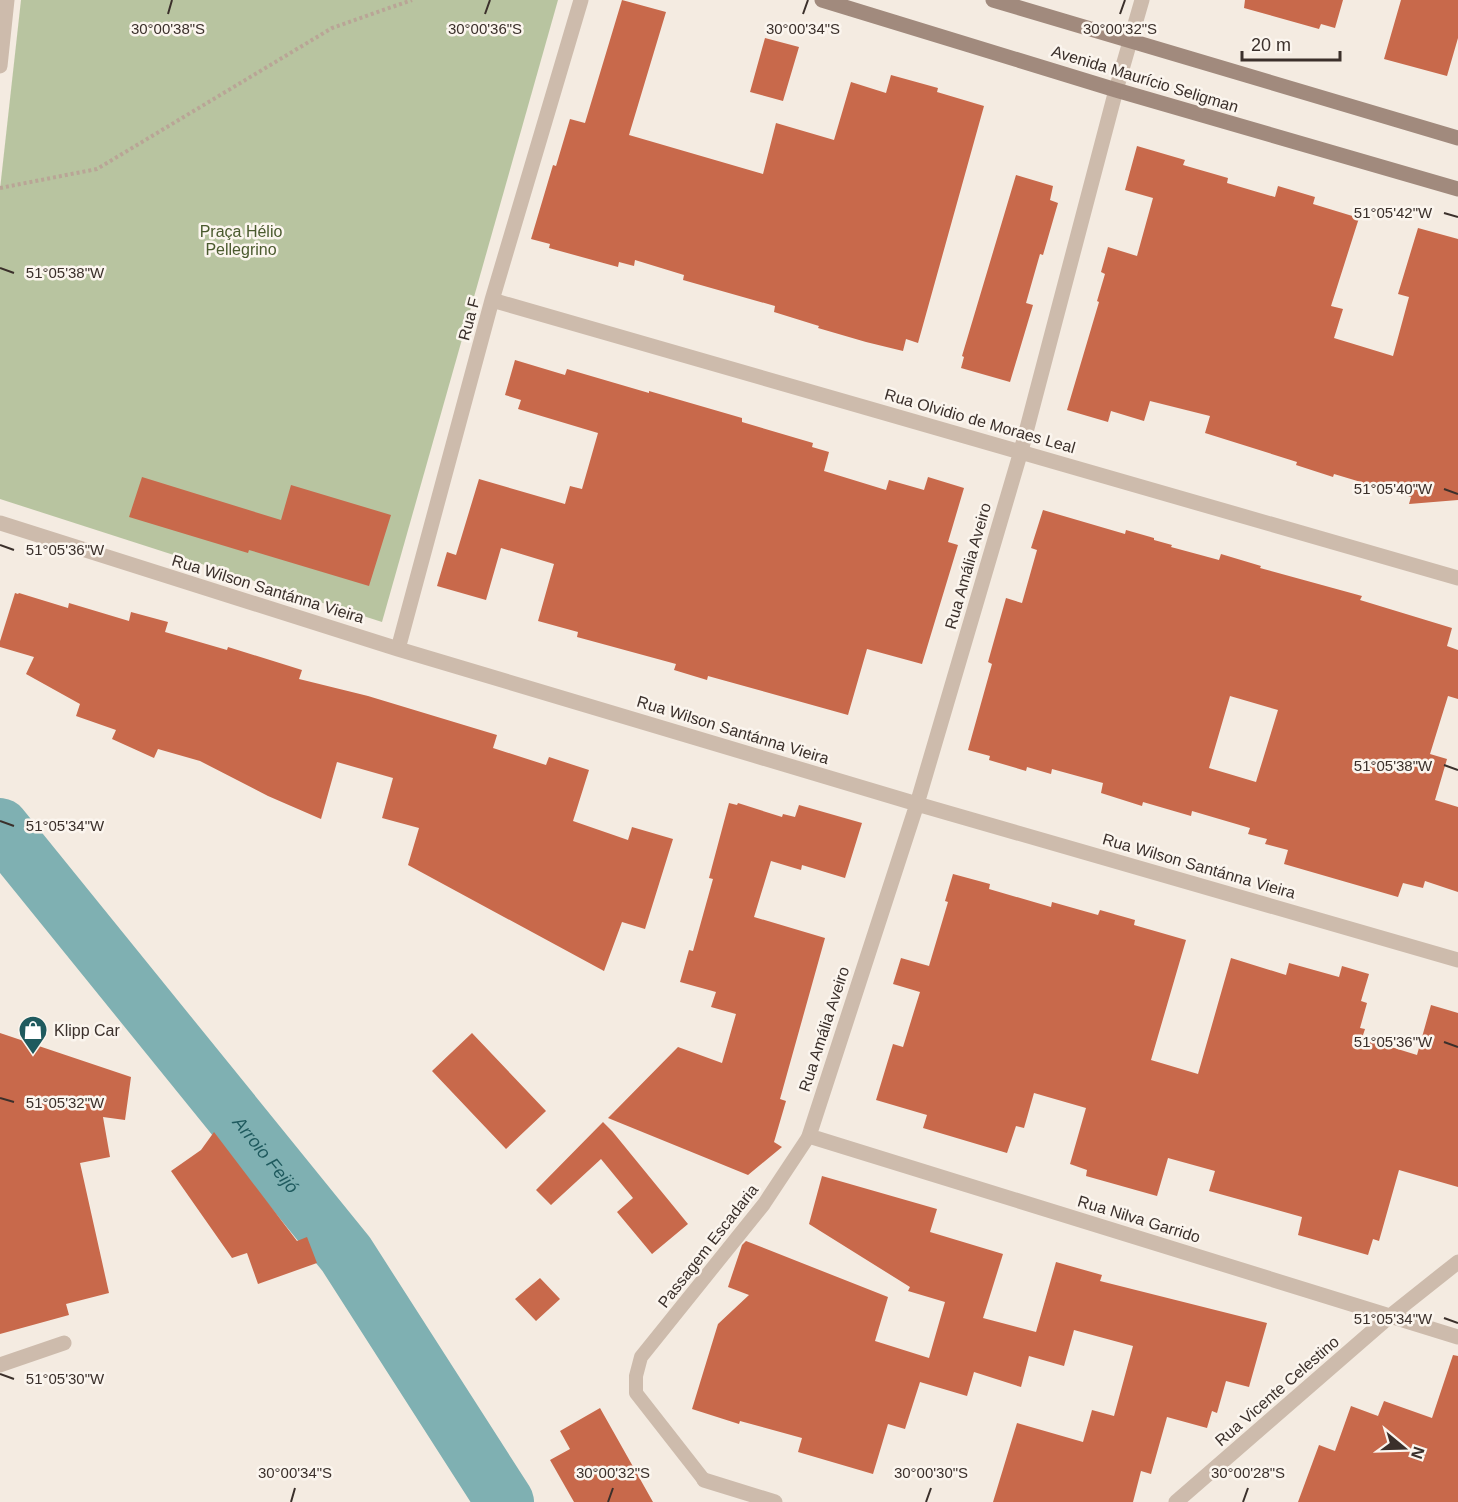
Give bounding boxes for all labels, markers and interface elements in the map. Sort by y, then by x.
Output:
text: 30°00'38"S [131,20,205,37]
text: 30°00'36"S [448,20,522,37]
text: 30°00'34"S [766,20,840,37]
text: 30°00'32"S [1083,20,1157,37]
scale bar [1242,24,1340,62]
text: 20 m [1251,35,1291,55]
street label: Avenida Maurício Seligman [1050,42,1240,116]
text: 51°05'42"W [1354,204,1433,221]
park label: Praça Hélio Pellegrino [200,223,282,258]
text: 51°05'38"W [26,264,105,281]
street label: Rua F [455,296,483,342]
street label: Rua Olvidio de Moraes Leal [883,386,1077,456]
text: 51°05'40"W [1354,480,1433,497]
street label: Rua Amália Aveiro [942,501,994,631]
text: 51°05'36"W [26,541,105,558]
street label: Rua Wilson Santánna Vieira [170,552,366,626]
street label: Rua Wilson Santánna Vieira [635,693,831,767]
text: 51°05'38"W [1354,757,1433,774]
text: 51°05'34"W [26,817,105,834]
street label: Rua Wilson Santánna Vieira [1101,830,1297,902]
street label: Rua Amália Aveiro [796,964,852,1094]
shop icon: Klipp Car [17,1014,49,1056]
place label: Klipp Car [54,1022,120,1039]
text: 51°05'36"W [1354,1033,1433,1050]
text: 51°05'32"W [26,1094,105,1111]
water label: Arroio Feijó [228,1112,302,1197]
street label: Passagem Escadaria [655,1181,761,1311]
street label: Rua Nilva Garrido [1076,1192,1202,1246]
text: 51°05'34"W [1354,1310,1433,1327]
street label: Rua Vicente Celestino [1212,1333,1342,1449]
text: 51°05'30"W [26,1370,105,1387]
north arrow [1374,1418,1434,1478]
text: N [1408,1444,1428,1461]
text: 30°00'34"S [258,1464,332,1481]
text: 30°00'32"S [576,1464,650,1481]
text: 30°00'30"S [894,1464,968,1481]
text: 30°00'28"S [1211,1464,1285,1481]

